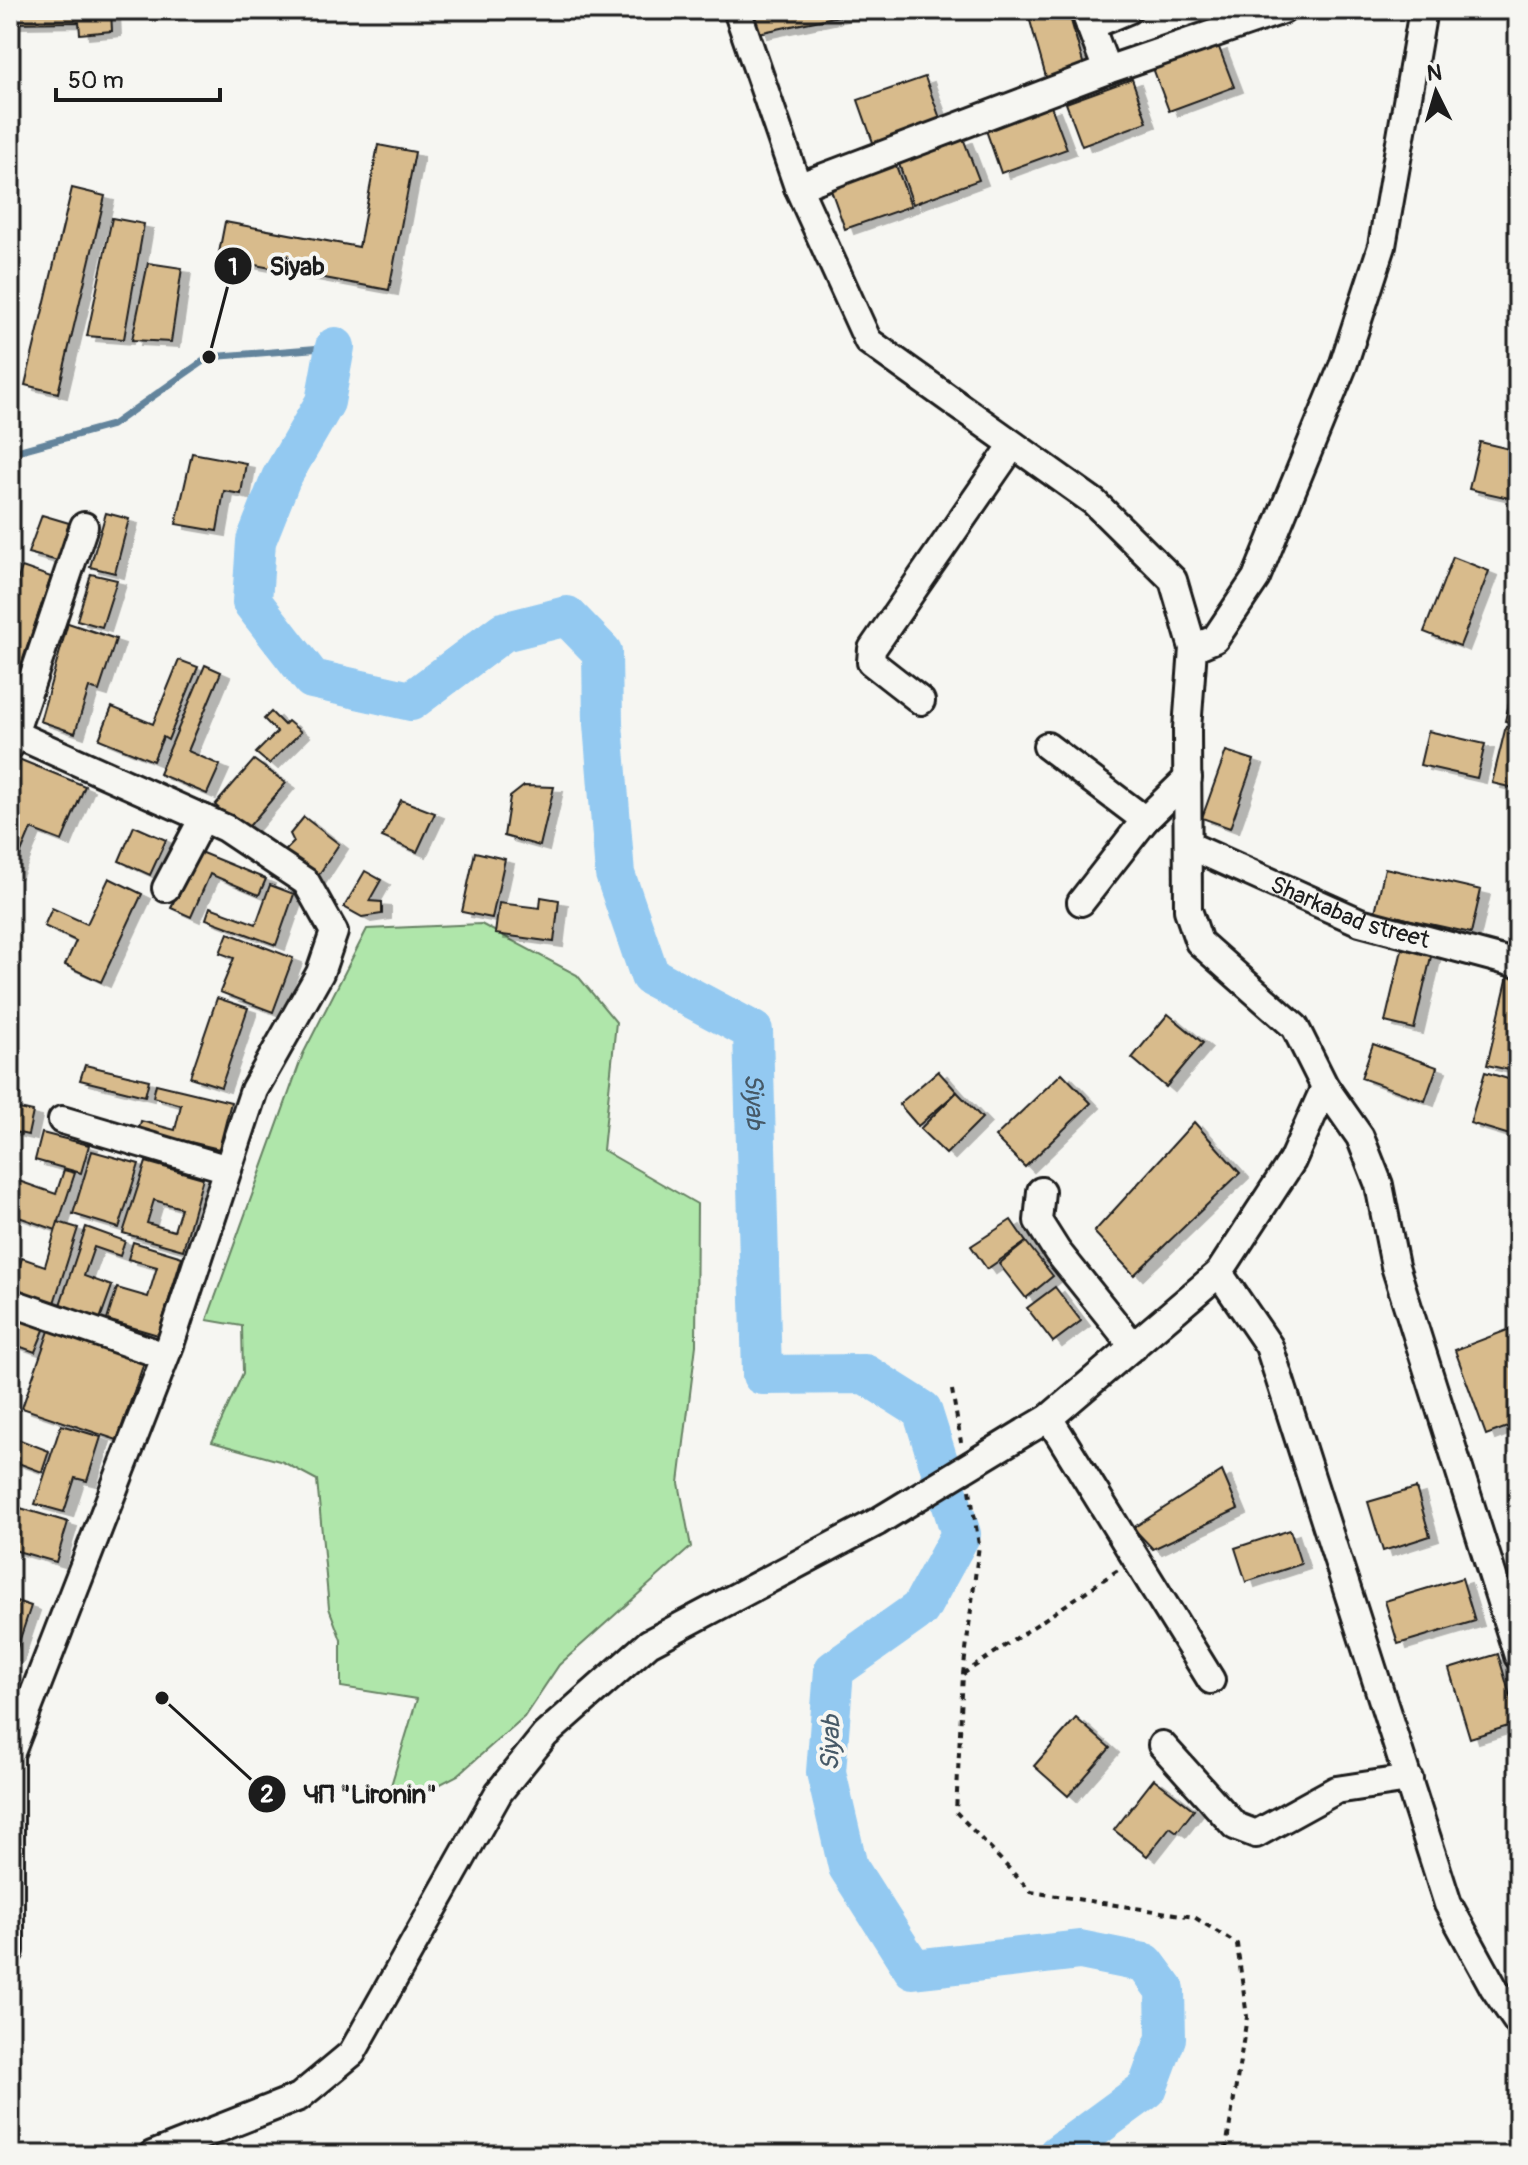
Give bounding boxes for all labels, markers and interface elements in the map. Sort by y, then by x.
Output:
scale bar [56,52,220,102]
north arrow [1396,52,1476,132]
text: N [1426,58,1443,88]
text: 50 m [68,66,124,95]
callout: Siyab [213,241,341,291]
text: Siyab [269,251,325,283]
text: 1 [228,253,238,282]
street label: Sharkabad street [1266,870,1433,955]
water label: Siyab [737,1073,771,1131]
water label: Siyab [814,1713,848,1771]
callout: ЧП "Lironin" [247,1769,453,1819]
text: ЧП "Lironin" [303,1779,437,1811]
text: 2 [260,1780,274,1809]

